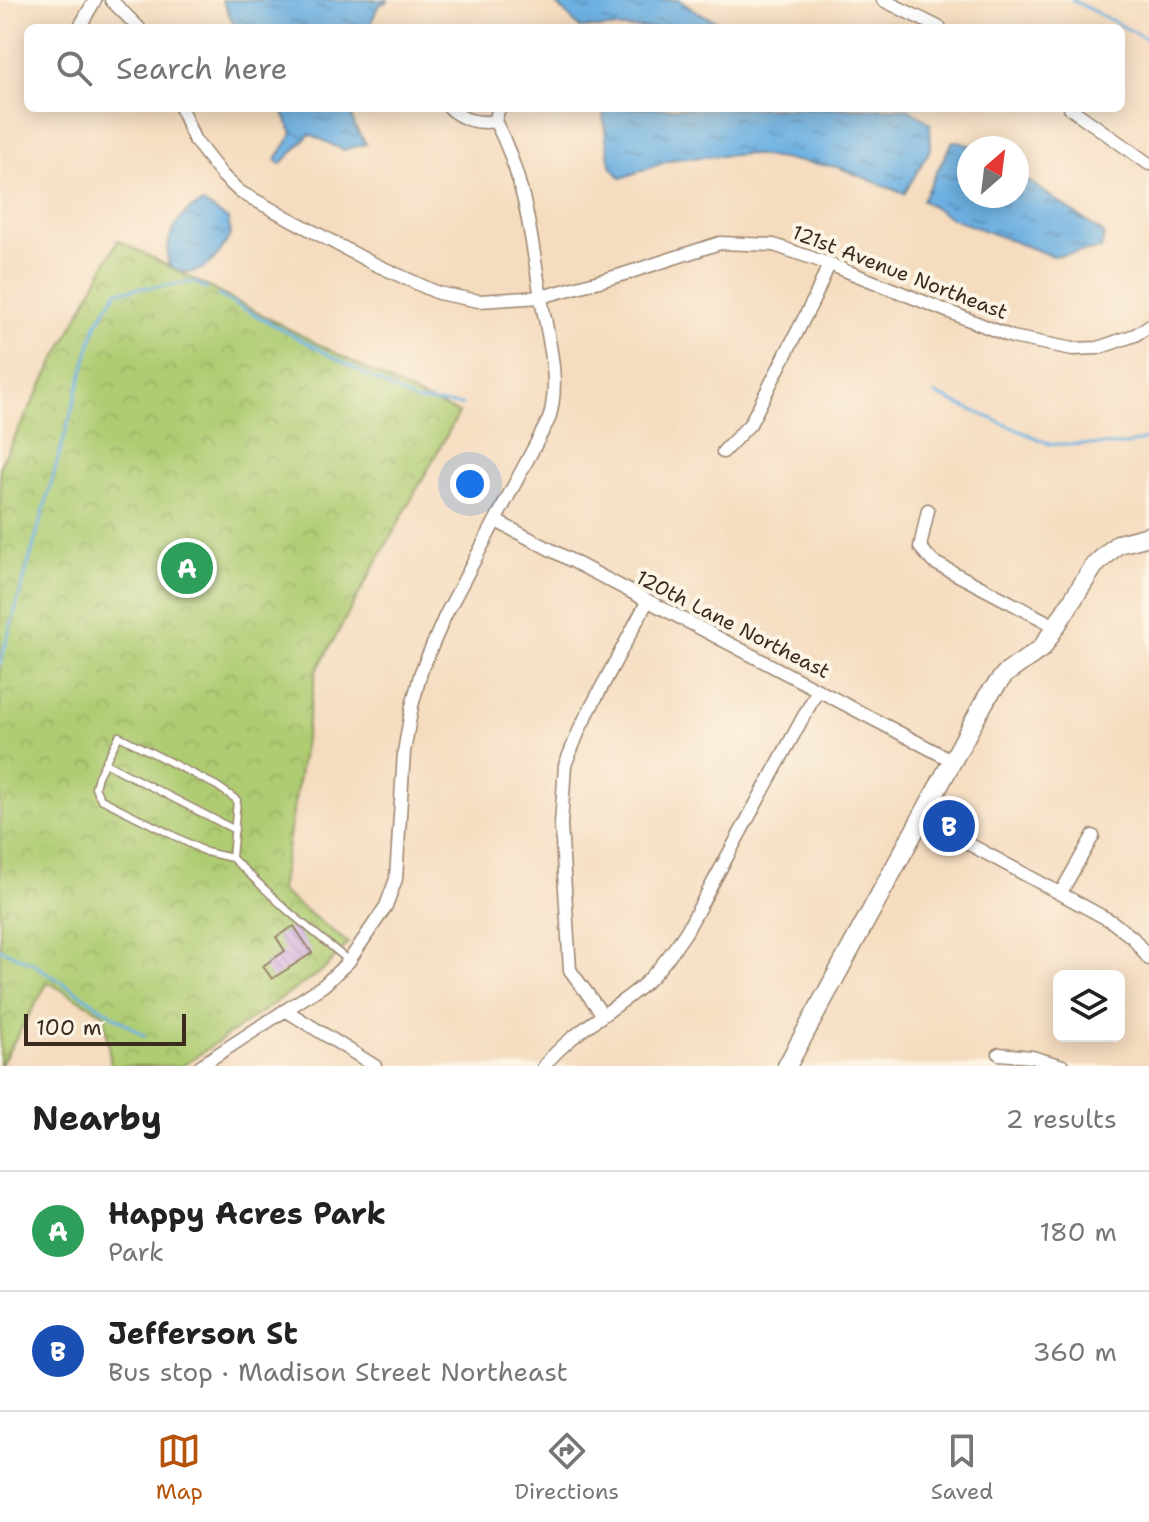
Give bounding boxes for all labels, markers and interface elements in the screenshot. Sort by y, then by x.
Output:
search box [24,24,1125,112]
icon: search [52,46,96,90]
text: Search here [116,48,287,89]
north arrow [957,136,1029,208]
street label: 121st Avenue Northeast [789,219,1011,325]
your location [450,464,490,504]
pin: A [161,538,213,598]
street label: 120th Lane Northeast [632,564,834,684]
pin: B [923,796,975,856]
map controls [1053,970,1125,1042]
button: layers [1053,970,1125,1042]
scale bar [24,1010,186,1046]
text: 100 m [36,1013,102,1042]
text: Nearby [32,1095,162,1141]
text: 2 results [1005,1101,1117,1136]
text: Happy Acres Park [108,1193,386,1234]
text: A [48,1214,68,1249]
text: 180 m [1039,1214,1117,1249]
text: Park [108,1234,164,1269]
text: Jefferson St [108,1313,298,1354]
text: B [50,1334,66,1369]
text: 360 m [1032,1334,1117,1369]
text: Bus stop · Madison Street Northeast [108,1354,568,1389]
tab: Map [156,1429,203,1506]
tab: Directions [514,1429,619,1506]
tab: Saved [931,1429,993,1506]

